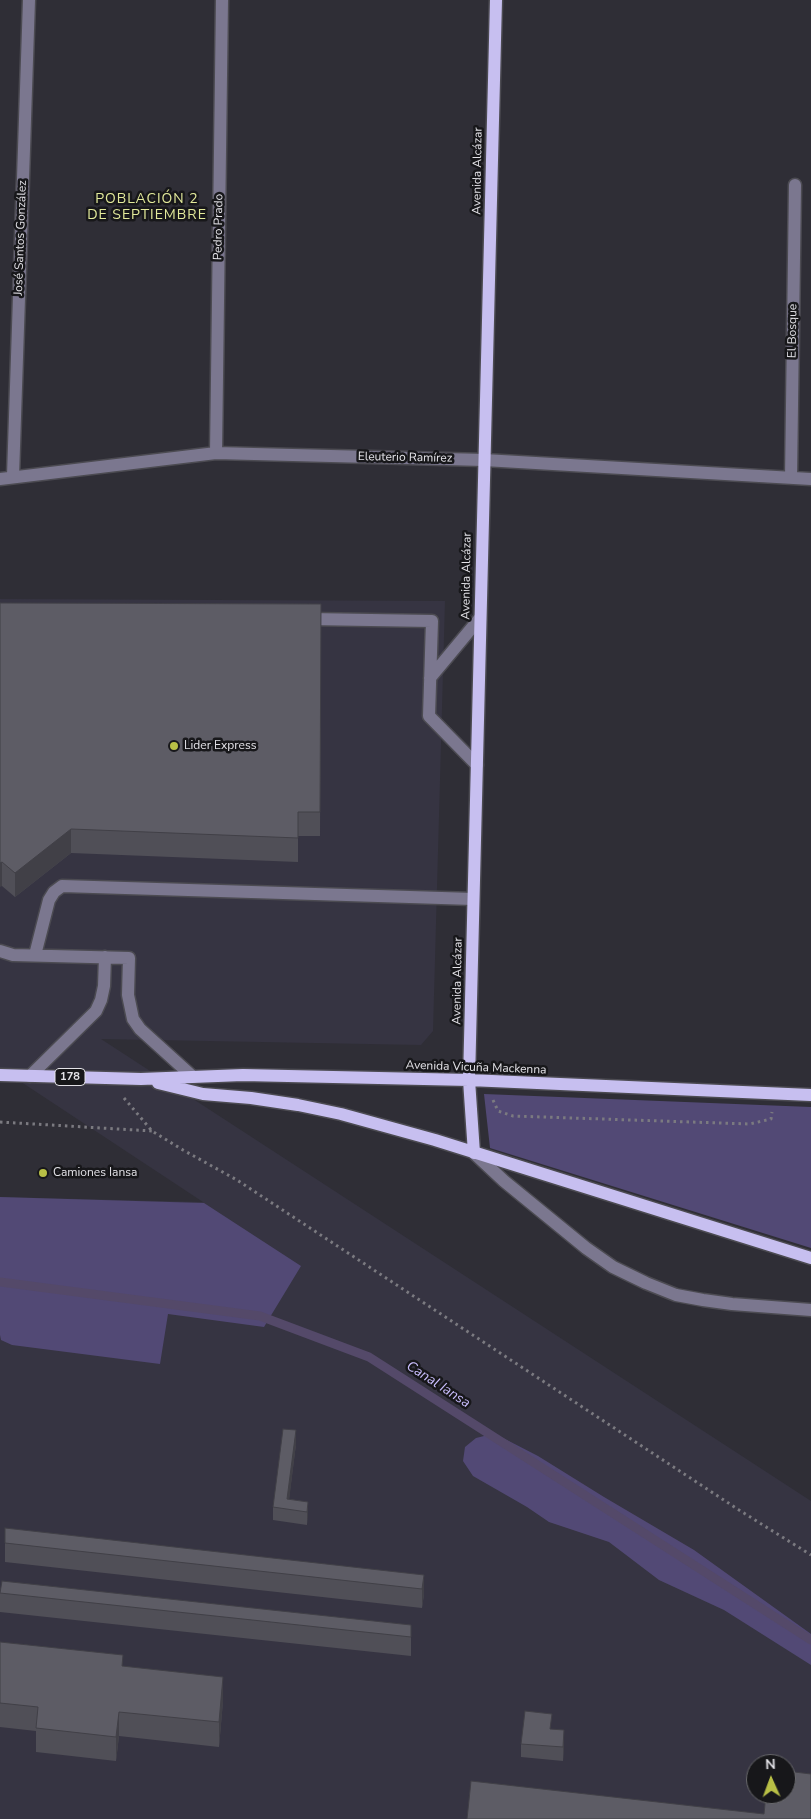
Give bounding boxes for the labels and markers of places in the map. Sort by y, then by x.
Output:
place label: Lider Express [184,739,256,753]
marker: Lider Express [168,740,180,752]
place label: Camiones Iansa [53,1166,137,1180]
marker: Camiones Iansa [37,1167,49,1179]

